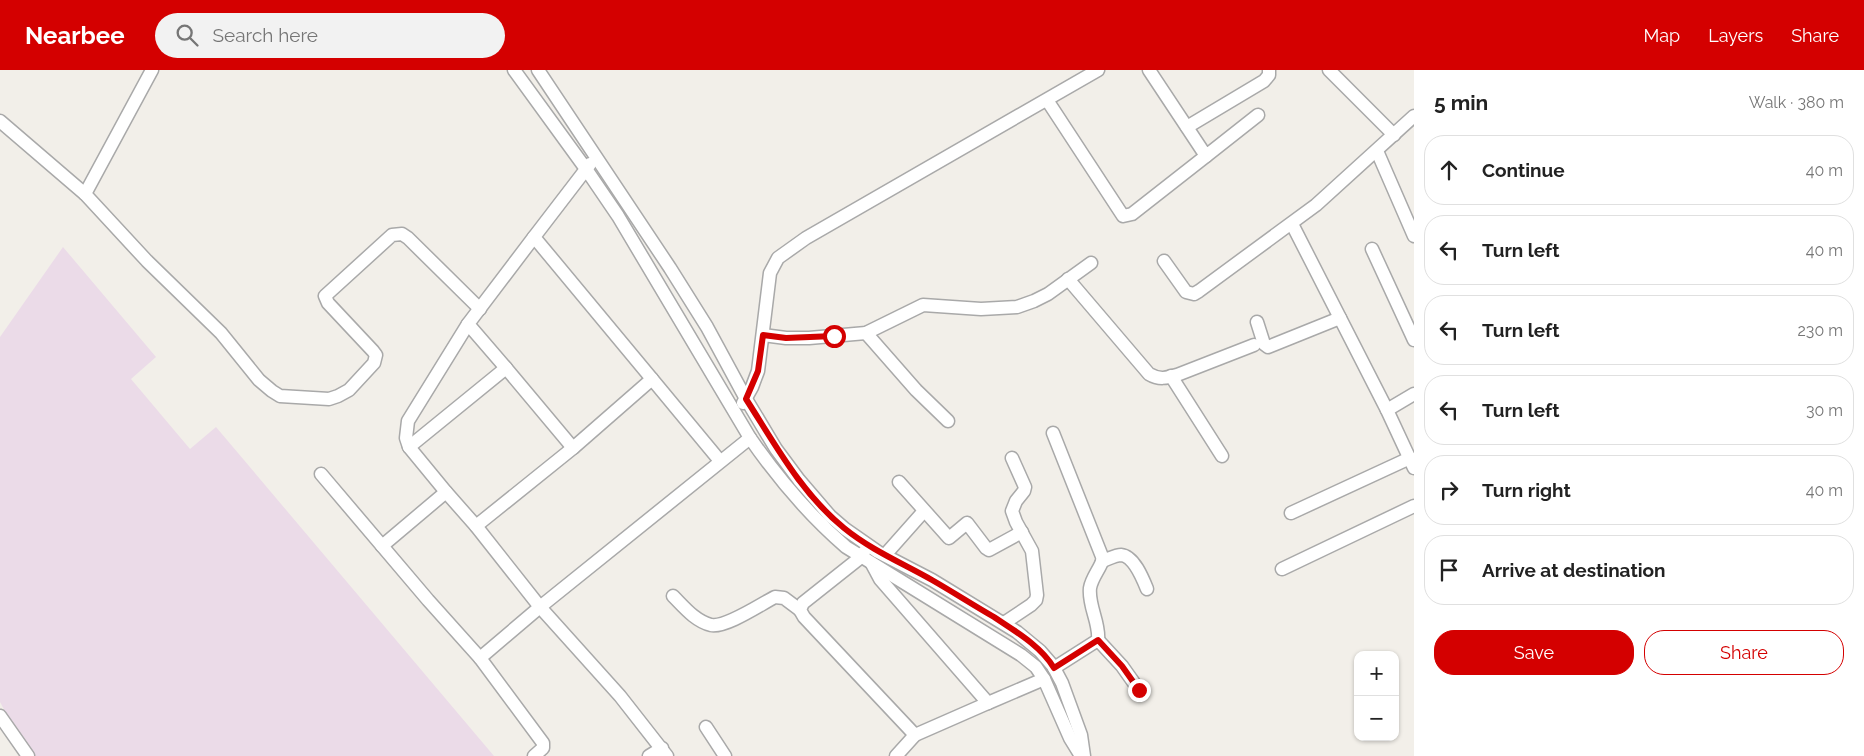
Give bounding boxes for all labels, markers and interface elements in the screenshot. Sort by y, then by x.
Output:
search box [155,13,505,58]
text: Nearbee [25,21,125,50]
icon: search [173,21,201,49]
text: Search here [213,24,318,46]
text: Map [1644,25,1680,46]
text: Layers [1708,25,1763,46]
text: Share [1791,25,1839,46]
text: 5 min [1434,90,1488,115]
text: Walk · 380 m [1749,93,1844,112]
icon: ahead [1435,156,1463,184]
text: Continue [1482,159,1565,181]
text: 40 m [1806,161,1843,180]
icon: left [1435,236,1463,264]
text: Turn left [1482,239,1559,261]
text: 40 m [1806,241,1843,260]
icon: left [1435,316,1463,344]
text: Turn left [1482,319,1559,341]
text: 230 m [1798,321,1843,340]
route start [823,325,846,348]
icon: left [1435,396,1463,424]
text: Turn left [1482,399,1559,421]
text: 30 m [1806,401,1843,420]
icon: right [1435,476,1463,504]
text: Turn right [1482,479,1571,501]
text: 40 m [1806,481,1843,500]
icon: arrive [1435,556,1463,584]
text: Arrive at destination [1482,559,1666,581]
button: Save [1434,630,1634,675]
button: Share [1644,630,1844,675]
map controls [1354,651,1399,741]
button: + [1354,651,1399,696]
route end [1128,679,1151,702]
button: − [1354,696,1399,741]

